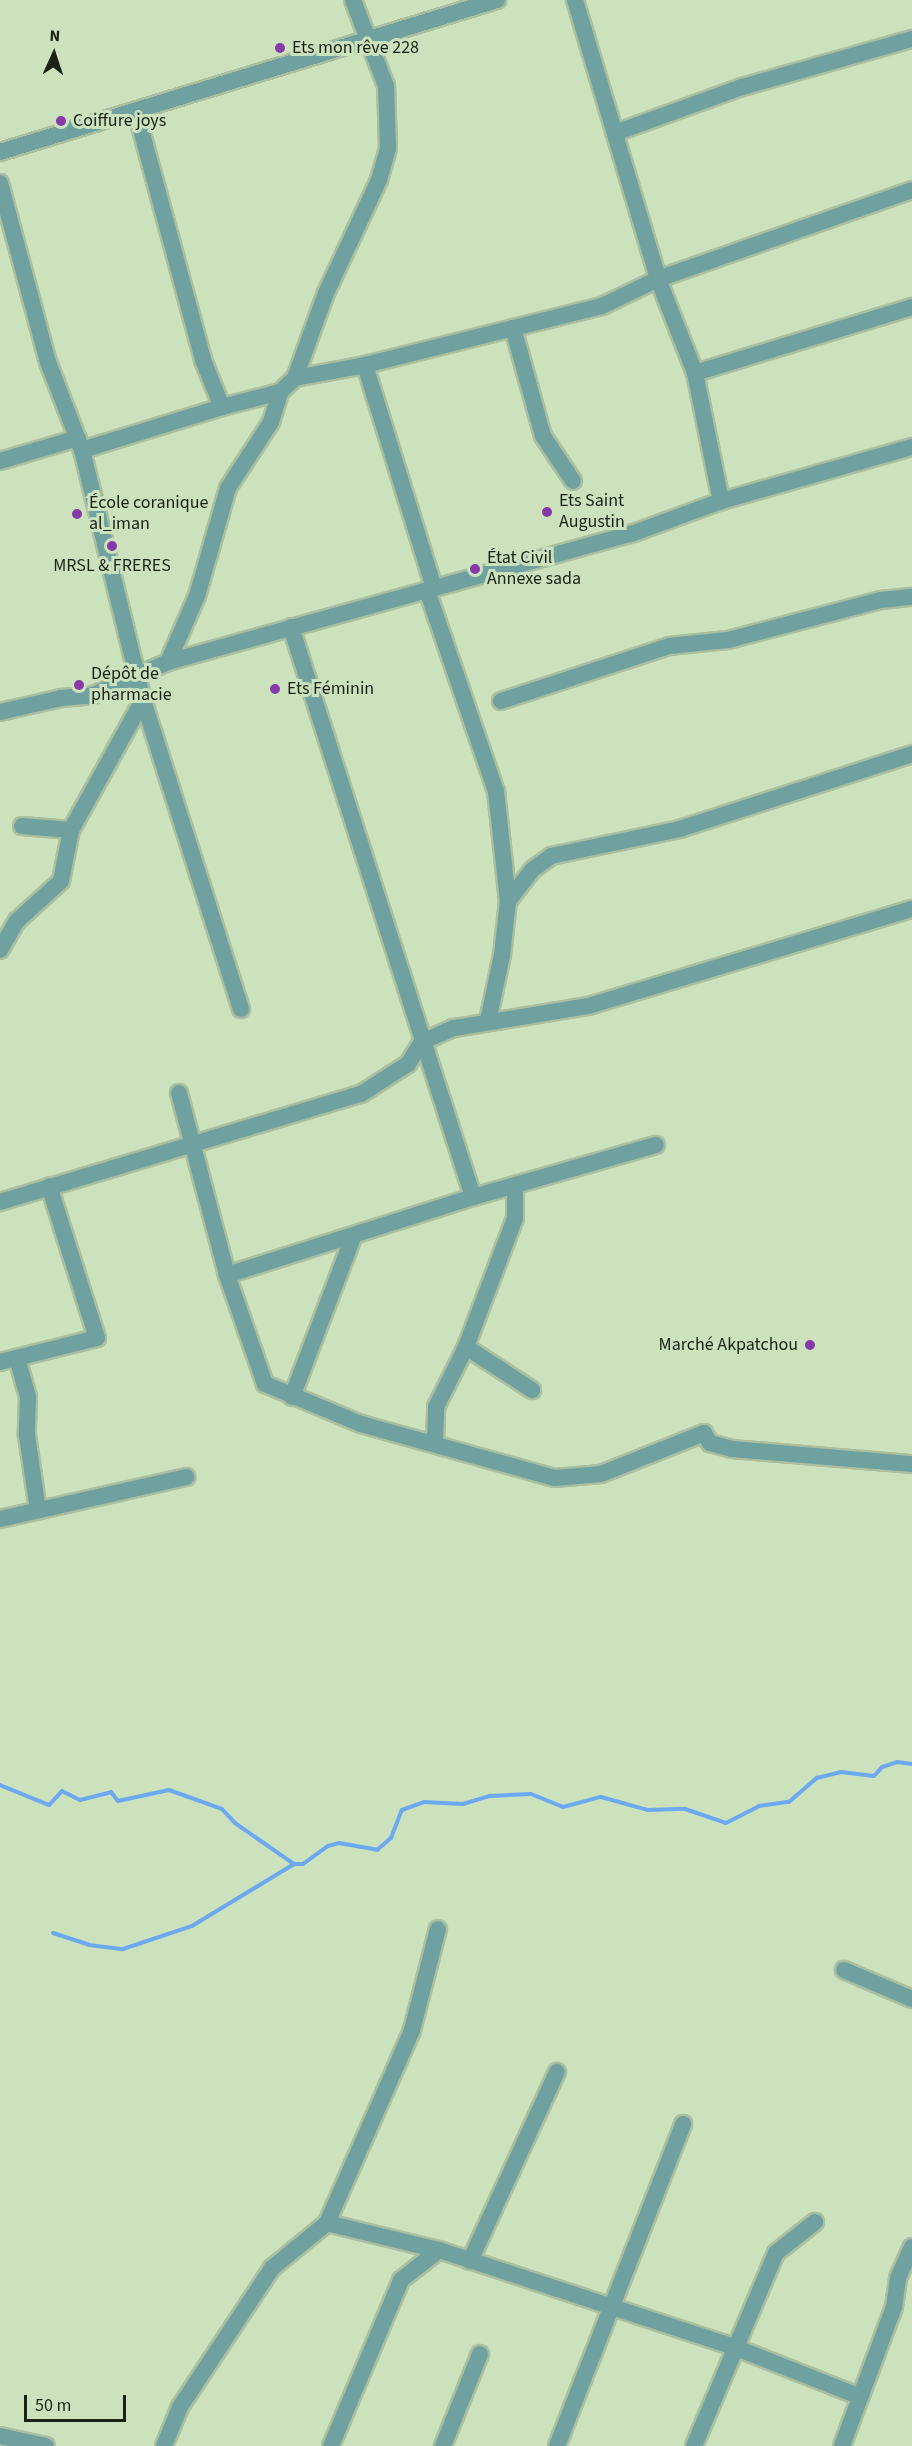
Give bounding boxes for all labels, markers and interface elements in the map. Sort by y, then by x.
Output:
north arrow [24,24,84,84]
text: N [49,25,61,47]
place label: Ets mon rêve 228 [292,37,419,59]
marker: Ets mon rêve 228 [273,41,287,55]
place label: Coiffure joys [73,110,166,132]
marker: Coiffure joys [54,114,68,128]
place label: Ets Saint Augustin [559,491,625,534]
place label: École coranique al_iman [89,493,208,536]
marker: Ets Saint Augustin [540,505,554,519]
marker: École coranique al_iman [70,507,84,521]
marker: MRSL & FRERES [105,539,119,553]
place label: État Civil Annexe sada [487,548,581,590]
place label: MRSL & FRERES [53,555,171,577]
marker: État Civil Annexe sada [468,562,482,576]
place label: Dépôt de pharmacie [91,664,172,706]
marker: Dépôt de pharmacie [72,678,86,692]
place label: Ets Féminin [287,678,374,700]
marker: Ets Féminin [268,682,282,696]
place label: Marché Akpatchou [659,1334,798,1356]
marker: Marché Akpatchou [803,1338,817,1352]
scale bar [27,2383,129,2421]
text: 50 m [35,2393,71,2418]

